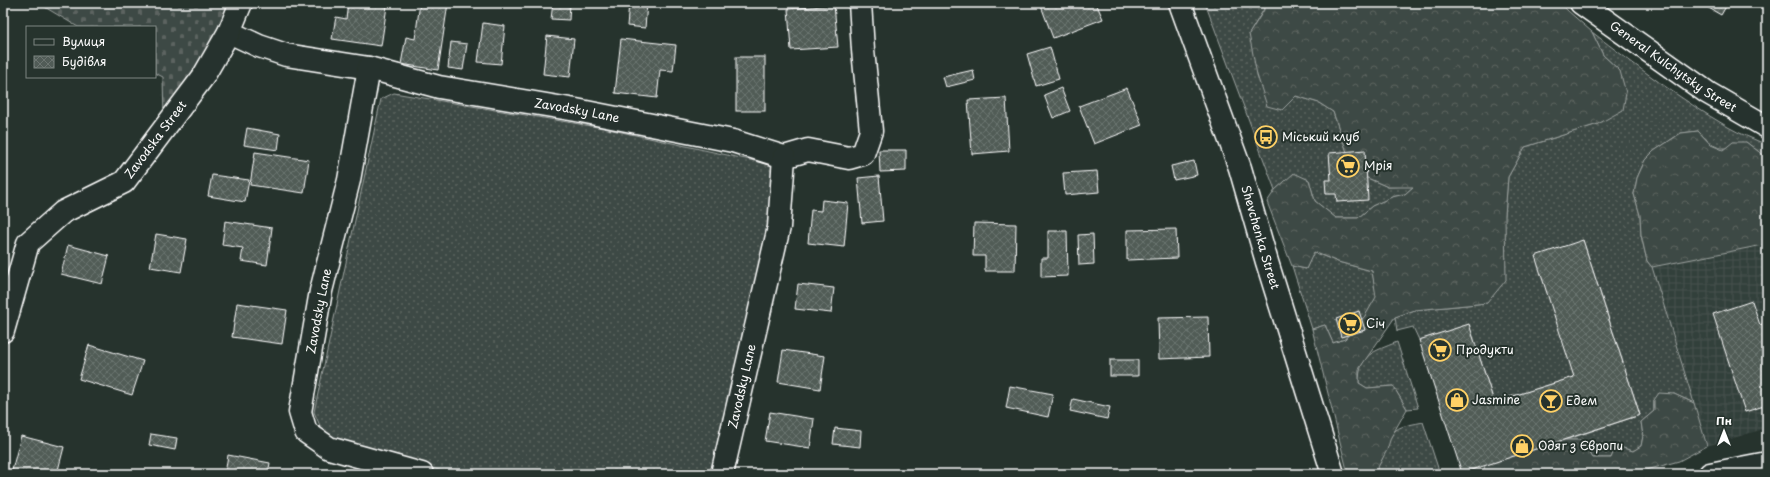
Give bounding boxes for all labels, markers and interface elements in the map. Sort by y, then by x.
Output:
street label: General Kulchytsky Street [1606,16,1741,116]
legend [26,26,156,78]
text: Вулиця [62,32,105,50]
text: Будівля [62,52,107,70]
street label: Zavodsky Lane [533,93,622,126]
street label: Zavodska Street [120,96,190,182]
bus stop icon: Міський клуб [1253,124,1279,150]
place label: Міський клуб [1282,127,1359,145]
supermarket icon: Мрія [1335,153,1361,179]
place label: Мрія [1364,156,1393,174]
street label: Shevchenka Street [1237,183,1285,292]
street label: Zavodsky Lane [301,266,335,355]
supermarket icon: Січ [1337,311,1363,337]
place label: Січ [1366,314,1385,332]
supermarket icon: Продукти [1427,337,1453,363]
place label: Продукти [1456,340,1514,358]
street label: Zavodsky Lane [723,342,760,430]
shop icon: Jasmine [1444,387,1470,413]
bar icon: Едем [1538,388,1564,414]
place label: Jasmine [1472,390,1521,408]
place label: Едем [1566,391,1597,409]
north arrow [1704,411,1744,451]
text: Пн [1716,412,1732,429]
shop icon: Одяг з Європи [1509,433,1535,459]
place label: Одяг з Європи [1538,436,1623,454]

